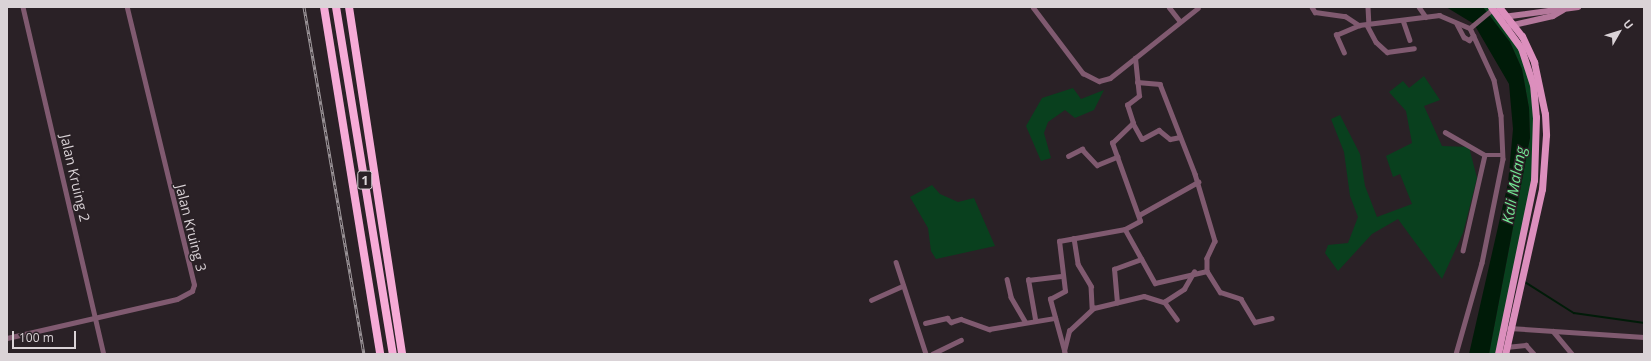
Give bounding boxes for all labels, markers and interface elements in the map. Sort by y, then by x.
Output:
north arrow [1599,12,1639,52]
text: U [1620,16,1637,32]
street label: Jalan Kruing 2 [57,133,93,223]
water label: Kali Malang [1498,145,1530,225]
road number: 1 [357,169,373,191]
street label: Jalan Kruing 3 [172,183,210,273]
scale bar [14,323,78,349]
text: 100 m [19,329,54,346]

